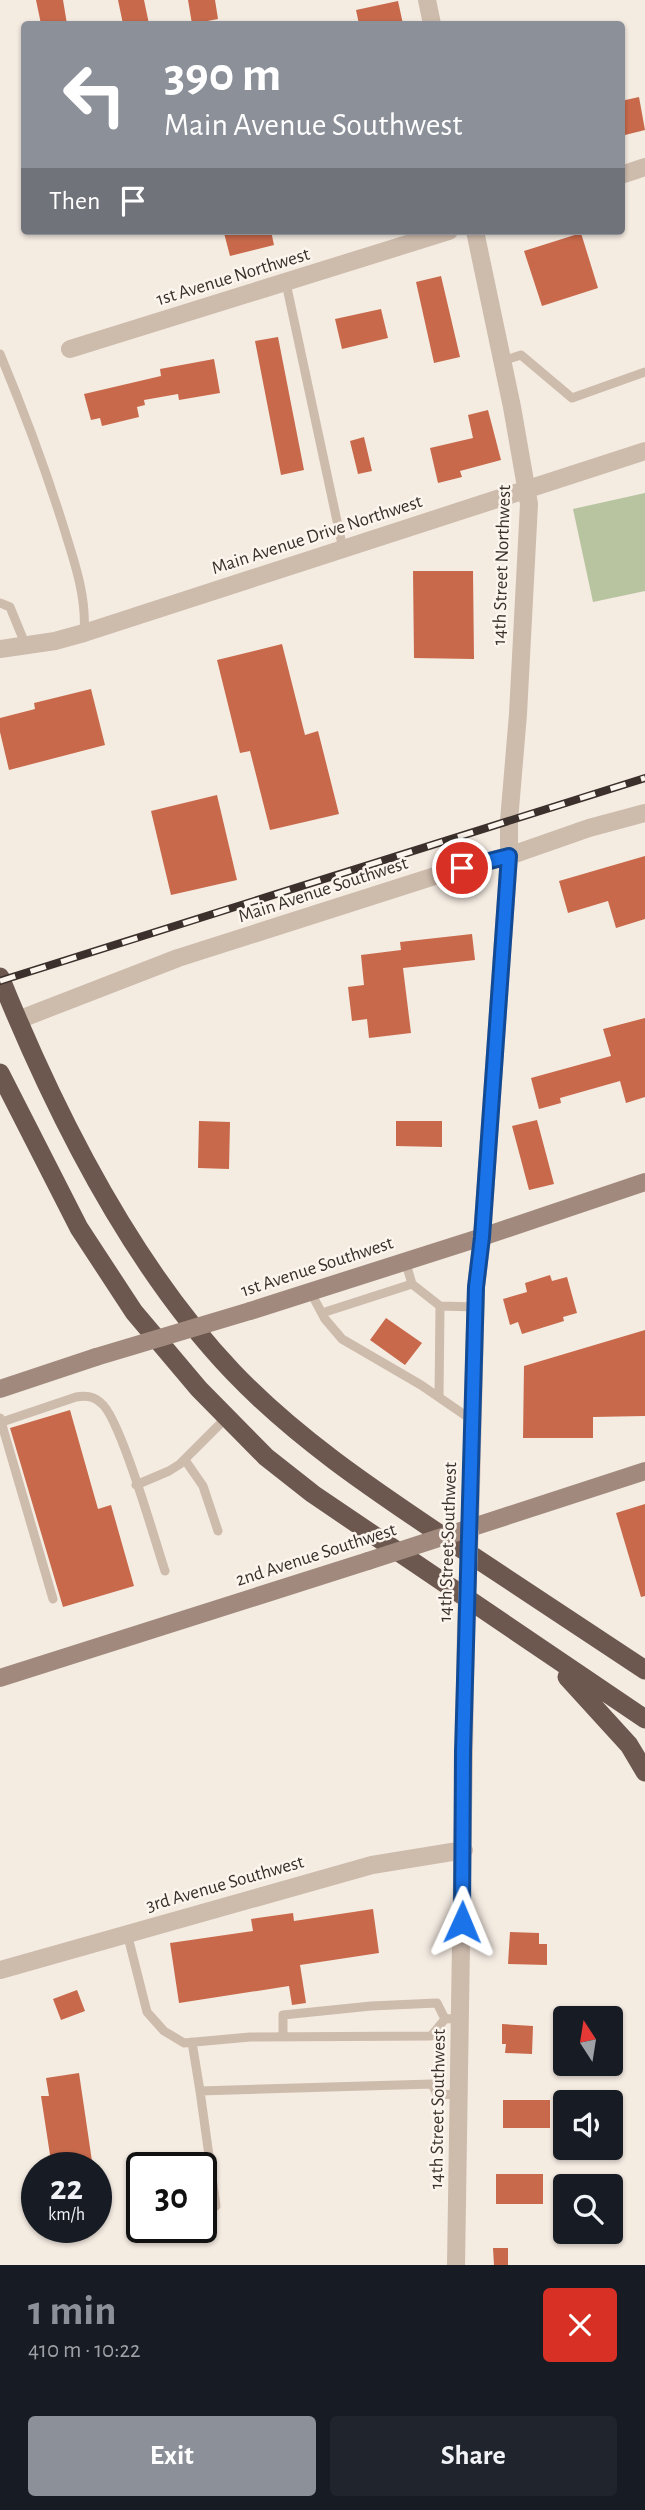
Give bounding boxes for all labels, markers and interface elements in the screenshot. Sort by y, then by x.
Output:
icon: left [49,49,140,140]
text: 390 m [164,51,281,100]
text: Main Avenue Southwest [164,109,462,141]
icon: arrive [114,182,152,220]
text: Then [49,188,100,214]
street label: 1st Avenue Northwest [154,245,312,309]
street label: 14th Street Northwest [490,484,514,646]
street label: Main Avenue Drive Northwest [209,492,425,578]
pin [432,838,492,898]
icon: arrive [443,849,481,887]
street label: Main Avenue Southwest [236,854,410,926]
street label: 1st Avenue Southwest [239,1233,395,1301]
street label: 14th Street Southwest [436,1462,460,1622]
street label: 2nd Avenue Southwest [233,1520,399,1590]
street label: 3rd Avenue Southwest [144,1852,306,1916]
position arrow [425,1885,499,1959]
north arrow [553,2006,623,2076]
map controls [553,2006,623,2244]
street label: 14th Street Southwest [427,2029,449,2189]
button: sound [553,2090,623,2160]
speed limit sign: 30 [126,2152,217,2243]
text: 22 [50,2171,83,2206]
button: search [553,2174,623,2244]
text: km/h [48,2206,85,2224]
button: close [543,2288,617,2362]
text: 1 min [28,2290,117,2332]
text: 410 m · 10:22 [28,2339,140,2362]
button: Exit [28,2416,316,2496]
button: Share [330,2416,617,2496]

